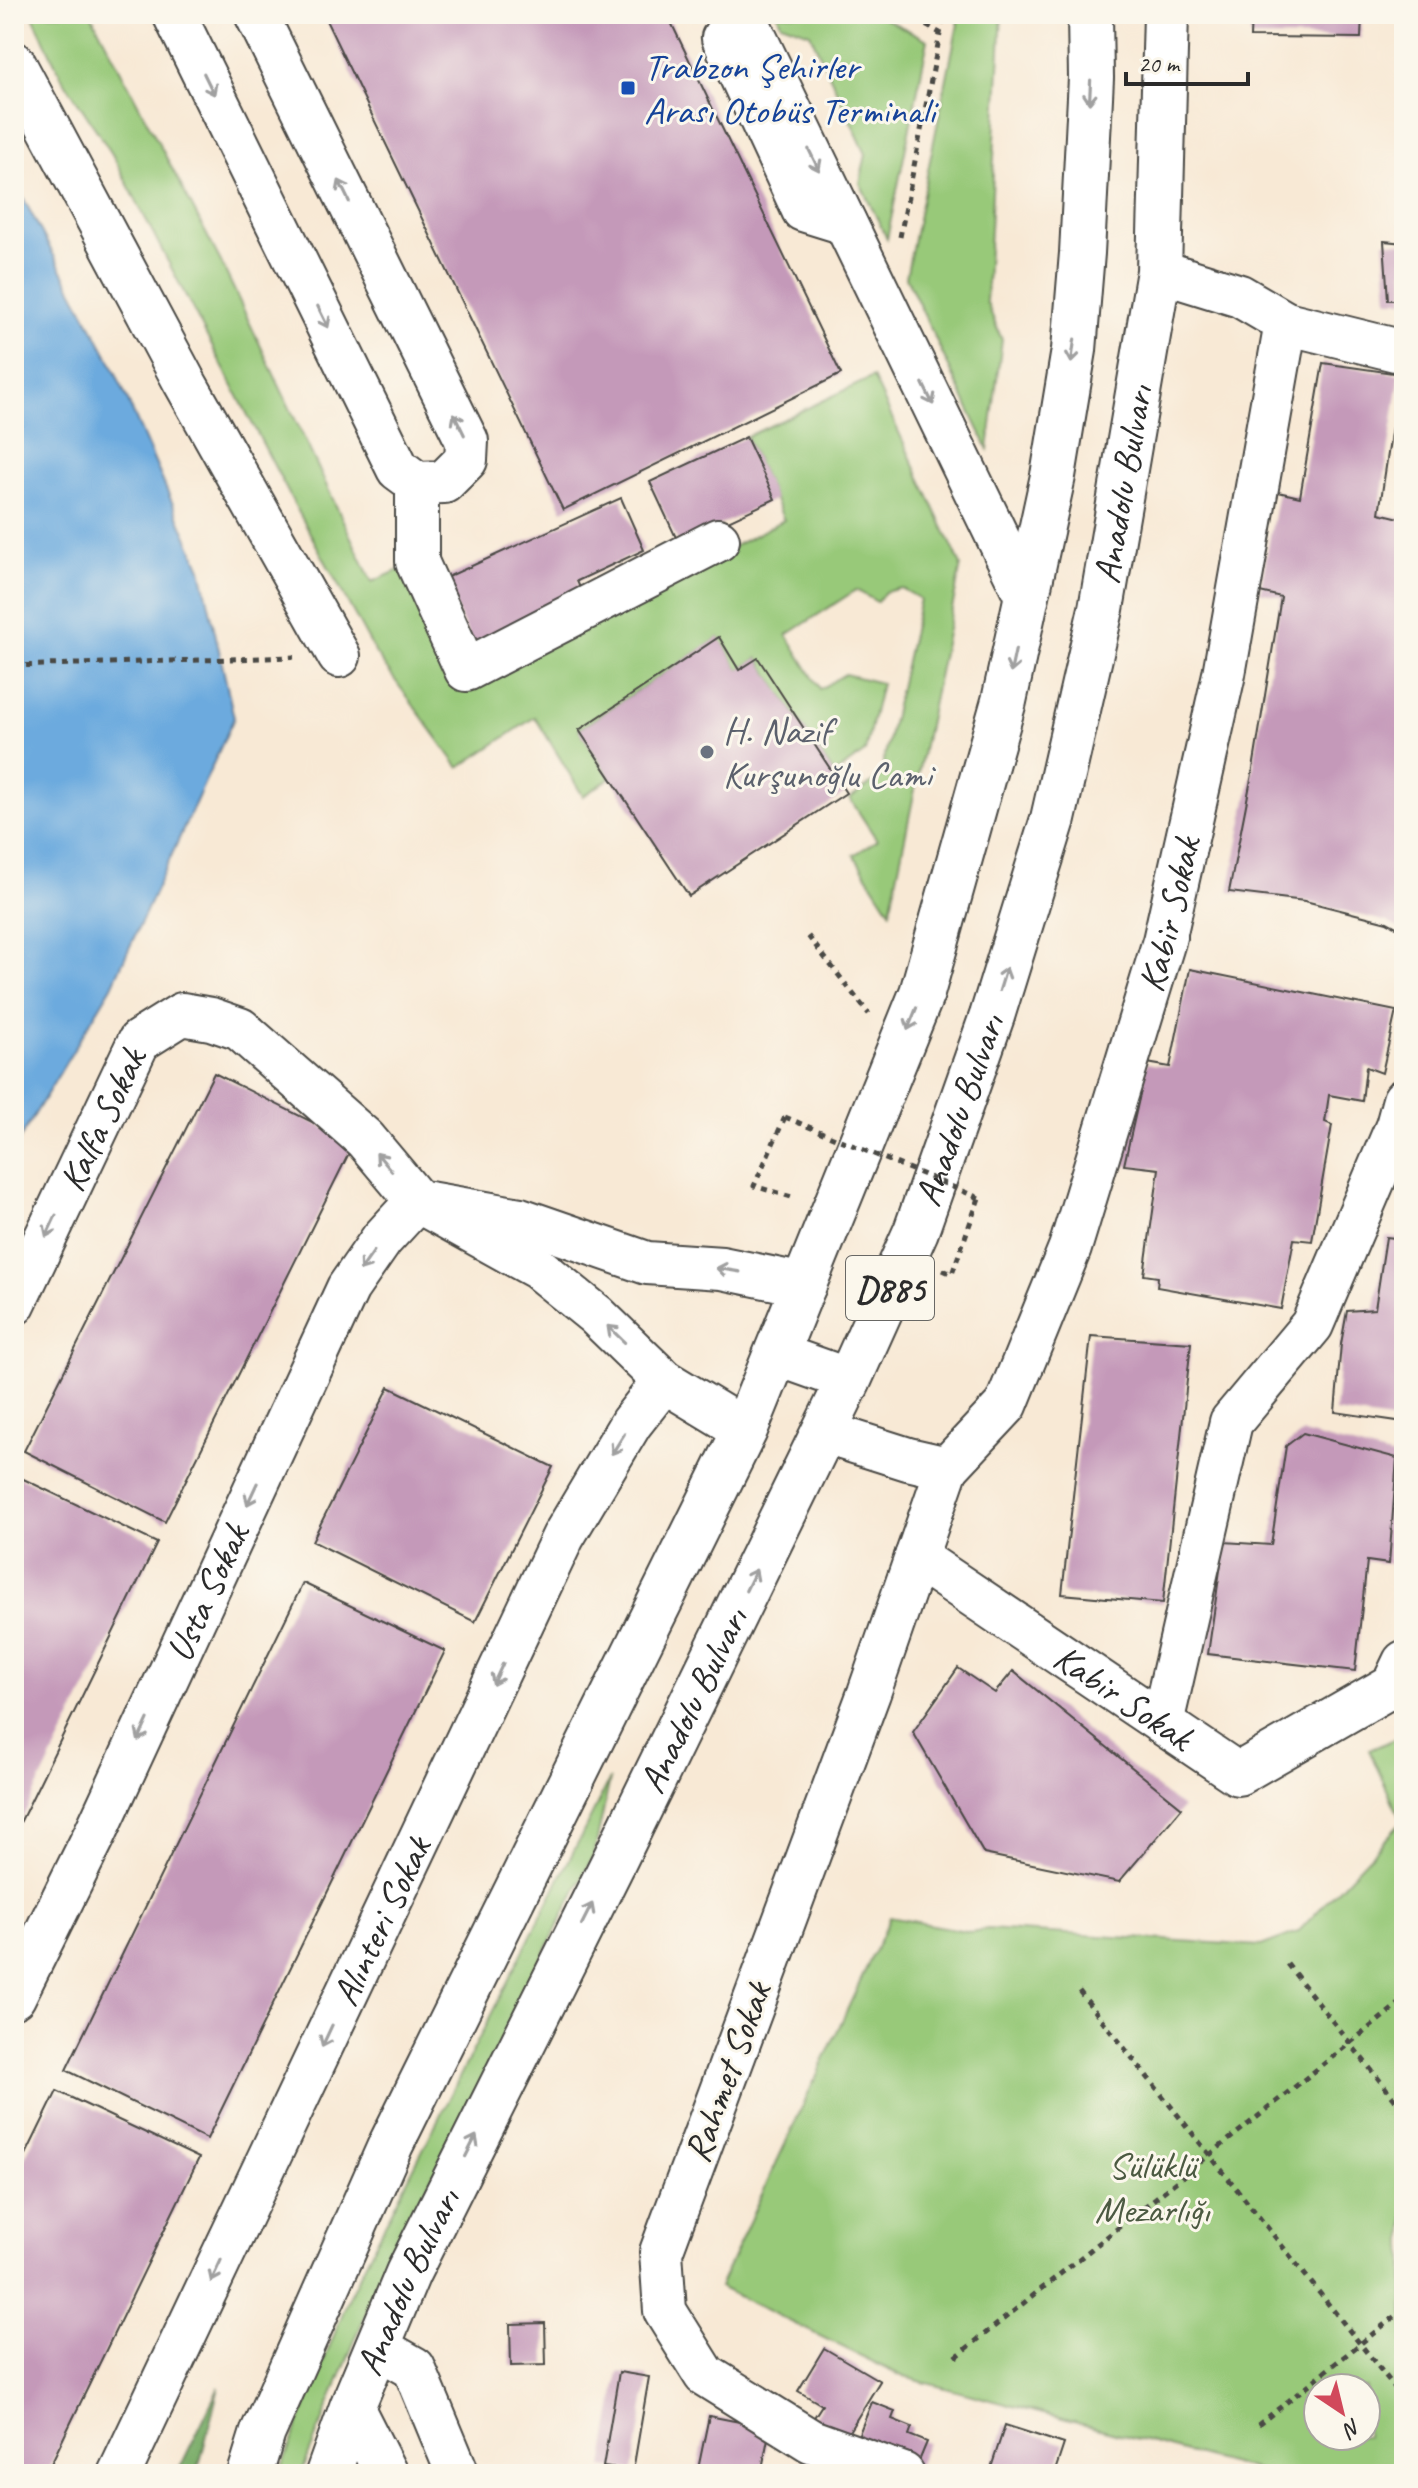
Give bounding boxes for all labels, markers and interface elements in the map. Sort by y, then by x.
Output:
scale bar [1126,36,1248,86]
place label: Trabzon Şehirler Arası Otobüs Terminali [644,43,939,134]
text: 20 m [1138,49,1181,79]
one-way arrow [202,72,217,96]
one-way arrow [1082,78,1097,105]
marker: Trabzon Şehirler Arası Otobüs Terminali [619,79,637,97]
one-way arrow [807,147,822,171]
one-way arrow [335,180,351,204]
one-way arrow [316,305,332,329]
one-way arrow [1065,338,1080,363]
street label: Anadolu Bulvarı [1083,380,1163,587]
one-way arrow [921,381,936,405]
one-way arrow [451,413,466,437]
one-way arrow [1005,648,1020,674]
place label: H. Nazif Kurşunoğlu Cami [723,707,937,798]
marker: H. Nazif Kurşunoğlu Cami [698,743,716,761]
street label: Kabir Sokak [1127,830,1211,997]
one-way arrow [996,967,1011,993]
one-way arrow [903,1006,918,1031]
street label: Anadolu Bulvarı [904,1006,1015,1212]
street label: Kalfa Sokak [48,1038,157,1199]
one-way arrow [375,1152,393,1172]
one-way arrow [43,1214,58,1238]
one-way arrow [359,1249,375,1271]
road number: D885 [846,1256,934,1320]
one-way arrow [716,1262,741,1277]
one-way arrow [606,1324,626,1343]
one-way arrow [610,1432,626,1455]
one-way arrow [244,1481,259,1505]
street label: Usta Sokak [155,1514,260,1669]
one-way arrow [744,1568,759,1592]
street label: Anadolu Bulvarı [628,1599,759,1800]
street label: Kabir Sokak [1045,1634,1204,1762]
one-way arrow [490,1662,505,1686]
one-way arrow [135,1717,150,1741]
street label: Alınteri Sokak [322,1827,442,2013]
one-way arrow [580,1902,595,1926]
street label: Rahmet Sokak [673,1974,782,2168]
one-way arrow [319,2023,334,2047]
one-way arrow [464,2135,479,2159]
park label: Sülüklü Mezarlığı [1095,2142,1211,2233]
street label: Anadolu Bulvarı [345,2179,471,2382]
one-way arrow [208,2258,223,2282]
north arrow [1302,2372,1382,2452]
text: N [1337,2412,1367,2445]

